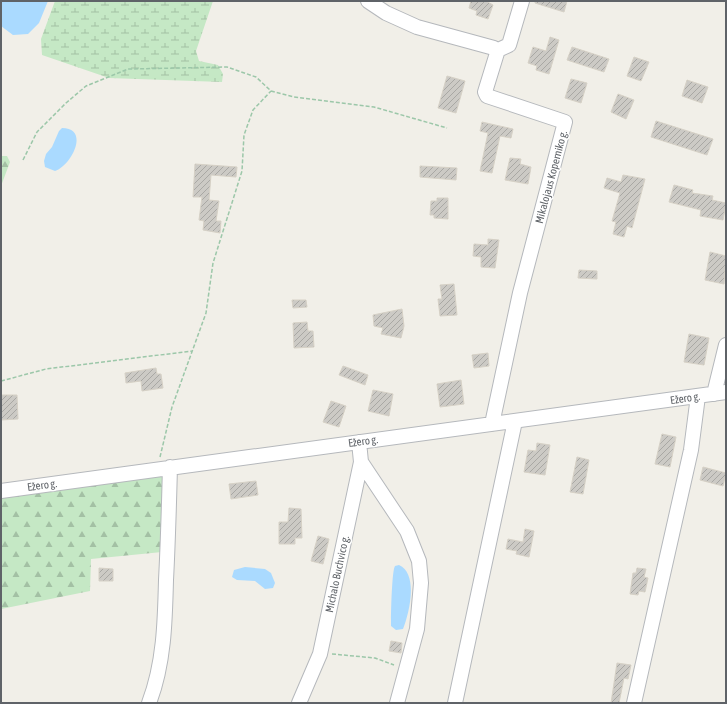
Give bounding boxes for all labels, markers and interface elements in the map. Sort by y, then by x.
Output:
street label: Mikalojaus Koperniko g. [533,129,569,225]
street label: Ežero g. [669,390,701,406]
street label: Ežero g. [347,433,379,449]
street label: Ežero g. [26,477,58,493]
street label: Michalo Buchvico g. [323,534,351,614]

